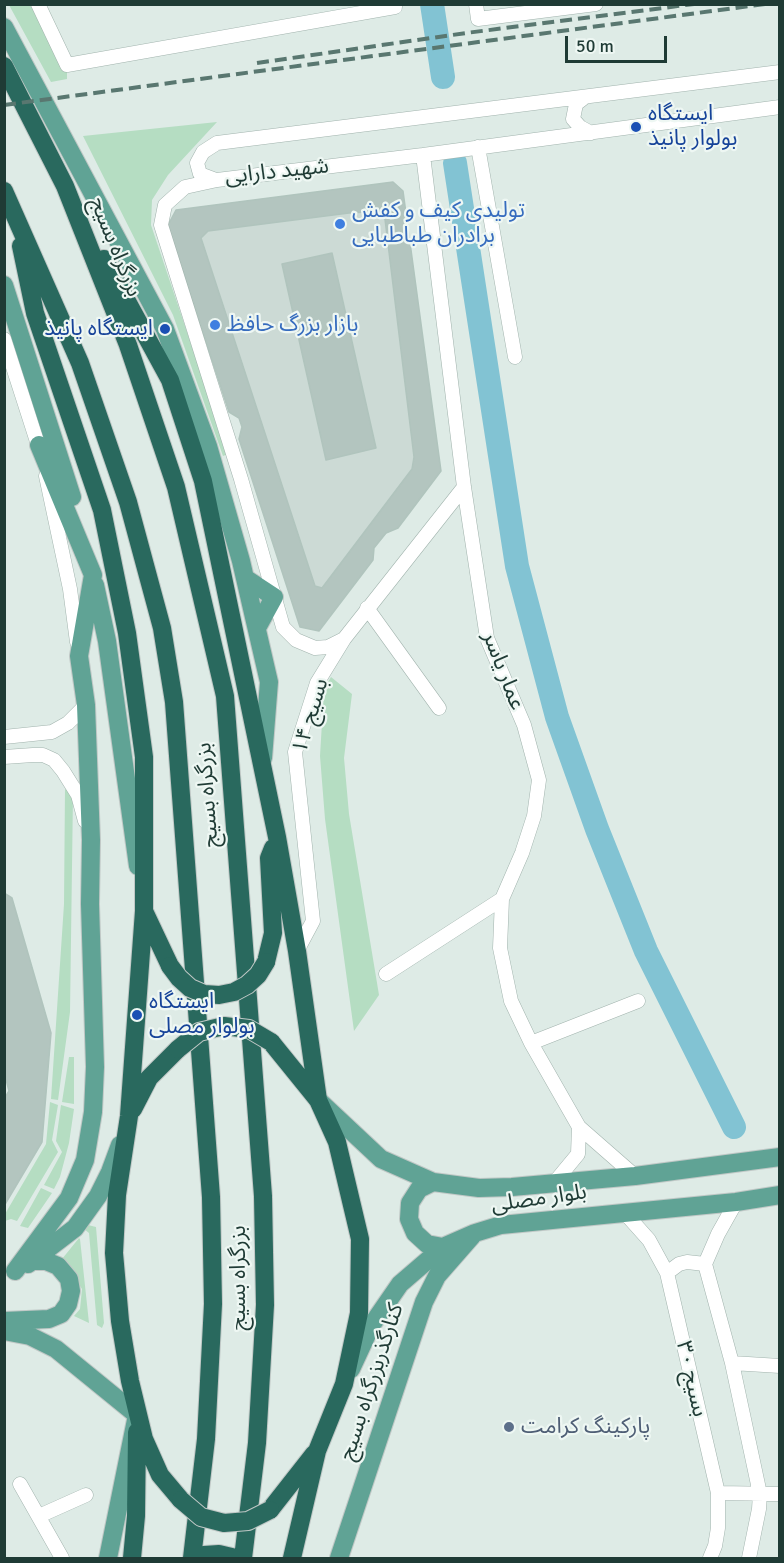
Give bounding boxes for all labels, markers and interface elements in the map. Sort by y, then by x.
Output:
scale bar [568,24,670,62]
text: 50 m [576,35,614,57]
place label: ایستگاه بولوار پانیذ [648,101,737,152]
marker: ایستگاه بولوار پانیذ [629,120,643,134]
street label: شهید دارایی [224,153,330,191]
street label: بزرگراه بسیج [83,193,147,301]
place label: تولیدی کیف و کفش برادران طباطبایی [352,198,525,249]
marker: تولیدی کیف و کفش برادران طباطبایی [333,217,347,231]
place label: بازار بزرگ حافظ [227,312,358,338]
place label: ایستگاه پانیذ [44,316,153,342]
marker: بازار بزرگ حافظ [208,318,222,332]
marker: ایستگاه پانیذ [158,322,172,336]
street label: عمار یاسر [476,628,530,714]
street label: بسیج ۱۴ [287,675,335,757]
street label: بزرگراه بسیج [191,742,225,848]
place label: ایستگاه بولوار مصلی [149,989,255,1040]
marker: ایستگاه بولوار مصلی [130,1008,144,1022]
street label: بلوار مصلی [489,1179,589,1219]
street label: بزرگراه بسیج [226,1225,252,1331]
street label: کنارگذربزرگراه بسیج [334,1300,410,1464]
street label: بسیج ۳۰ [669,1338,713,1420]
place label: پارکینگ کرامت [521,1414,650,1440]
marker: پارکینگ کرامت [502,1420,516,1434]

